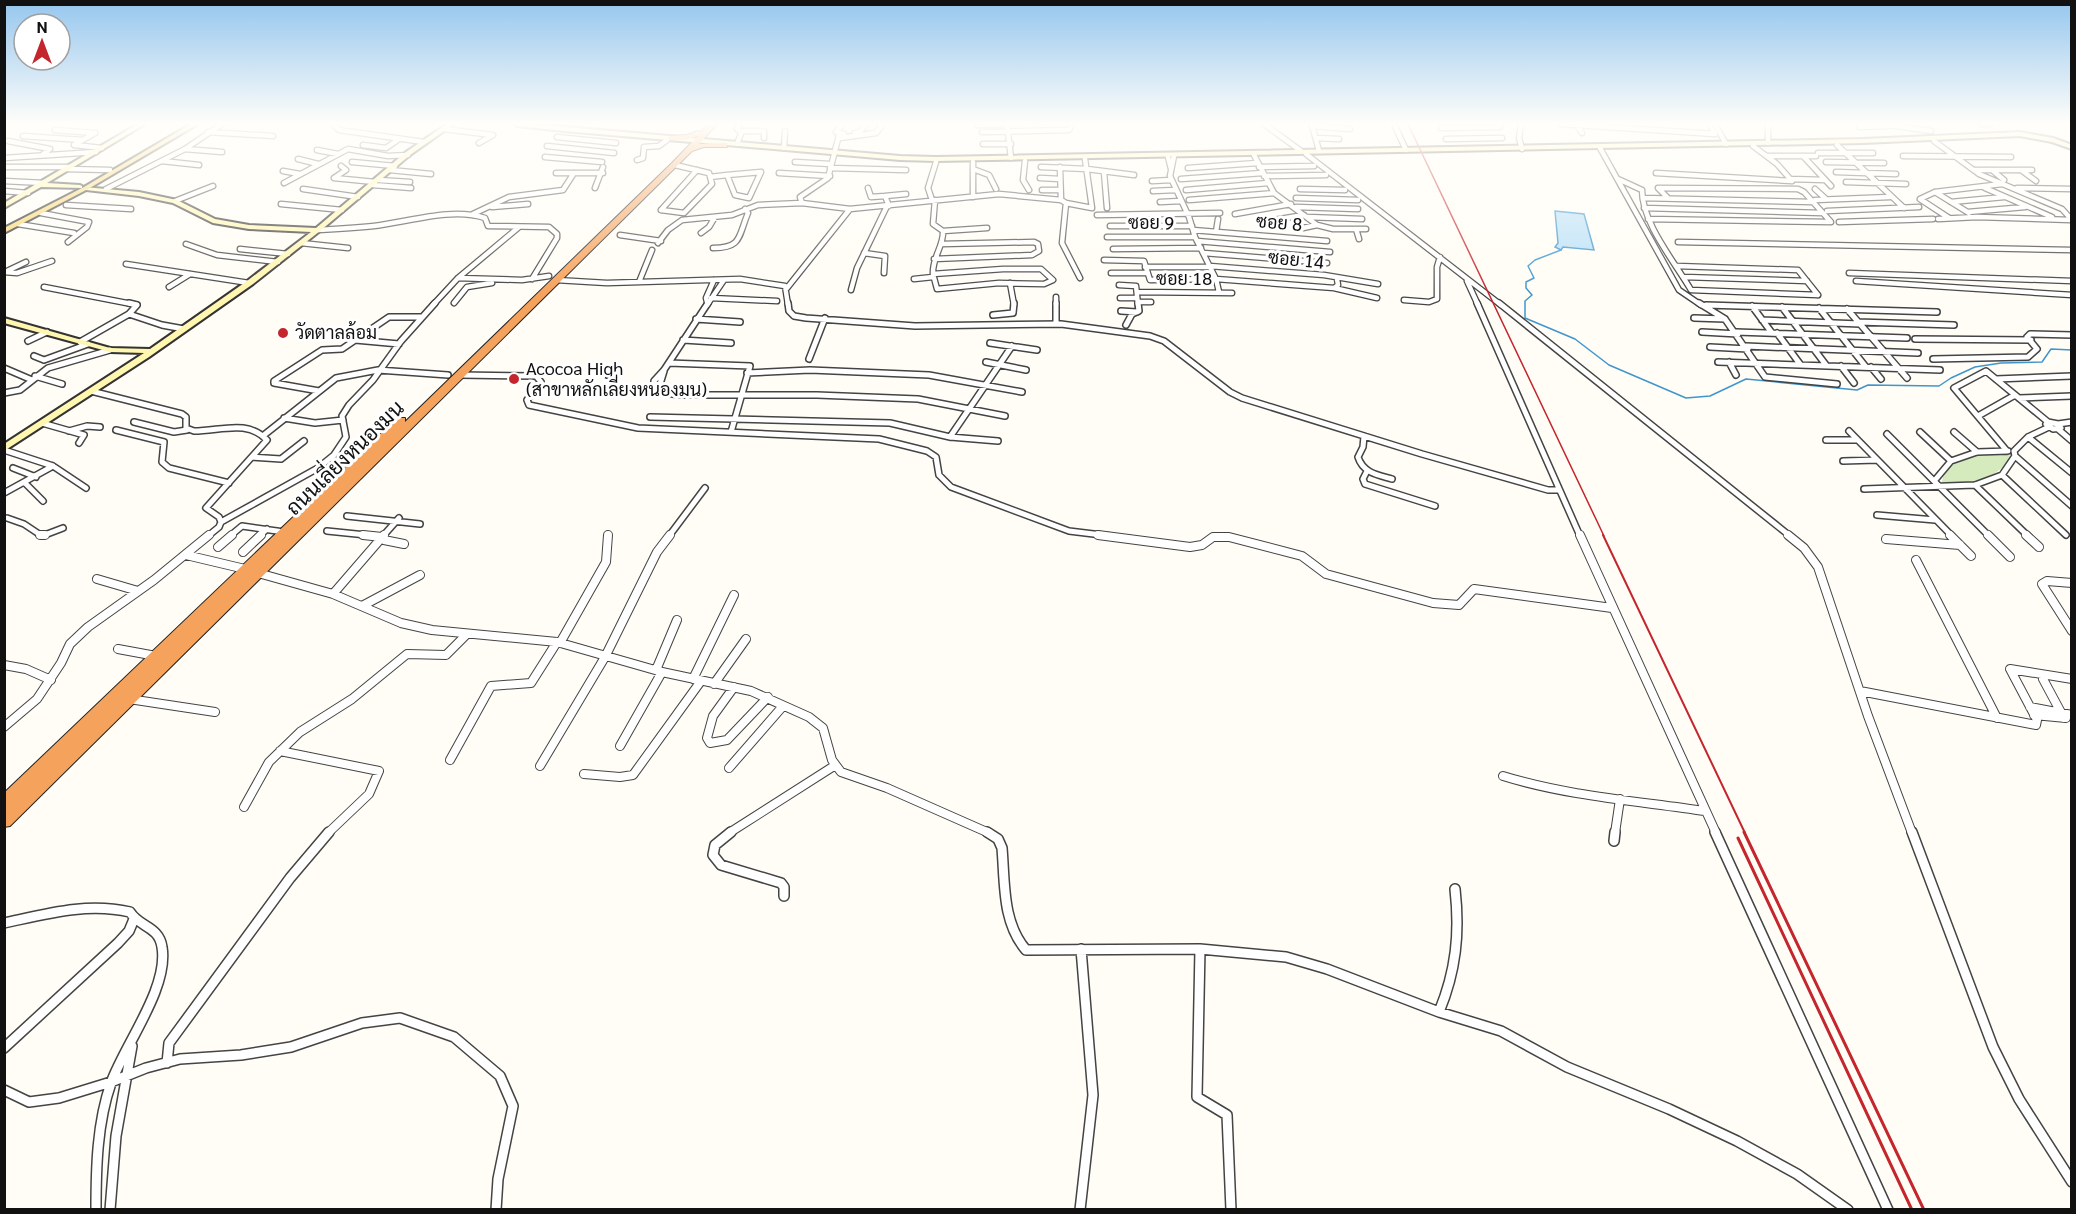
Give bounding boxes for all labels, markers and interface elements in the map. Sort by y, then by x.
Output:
north arrow [12,12,72,72]
text: N [36,16,48,37]
street label: ซอย 8 [1255,208,1303,235]
street label: ซอย 9 [1128,210,1174,233]
street label: ซอย 14 [1267,244,1325,273]
street label: ซอย 18 [1156,266,1212,289]
place label: วัดตาลล้อม [295,320,377,343]
marker: วัดตาลล้อม [276,326,290,340]
place label: Acocoa High (สาขาหลักเลี่ยงหนองมน) [526,356,707,400]
marker: Acocoa High (สาขาหลักเลี่ยงหนองมน) [507,372,521,386]
street label: ถนนเลี่ยงหนองมน [276,390,409,520]

